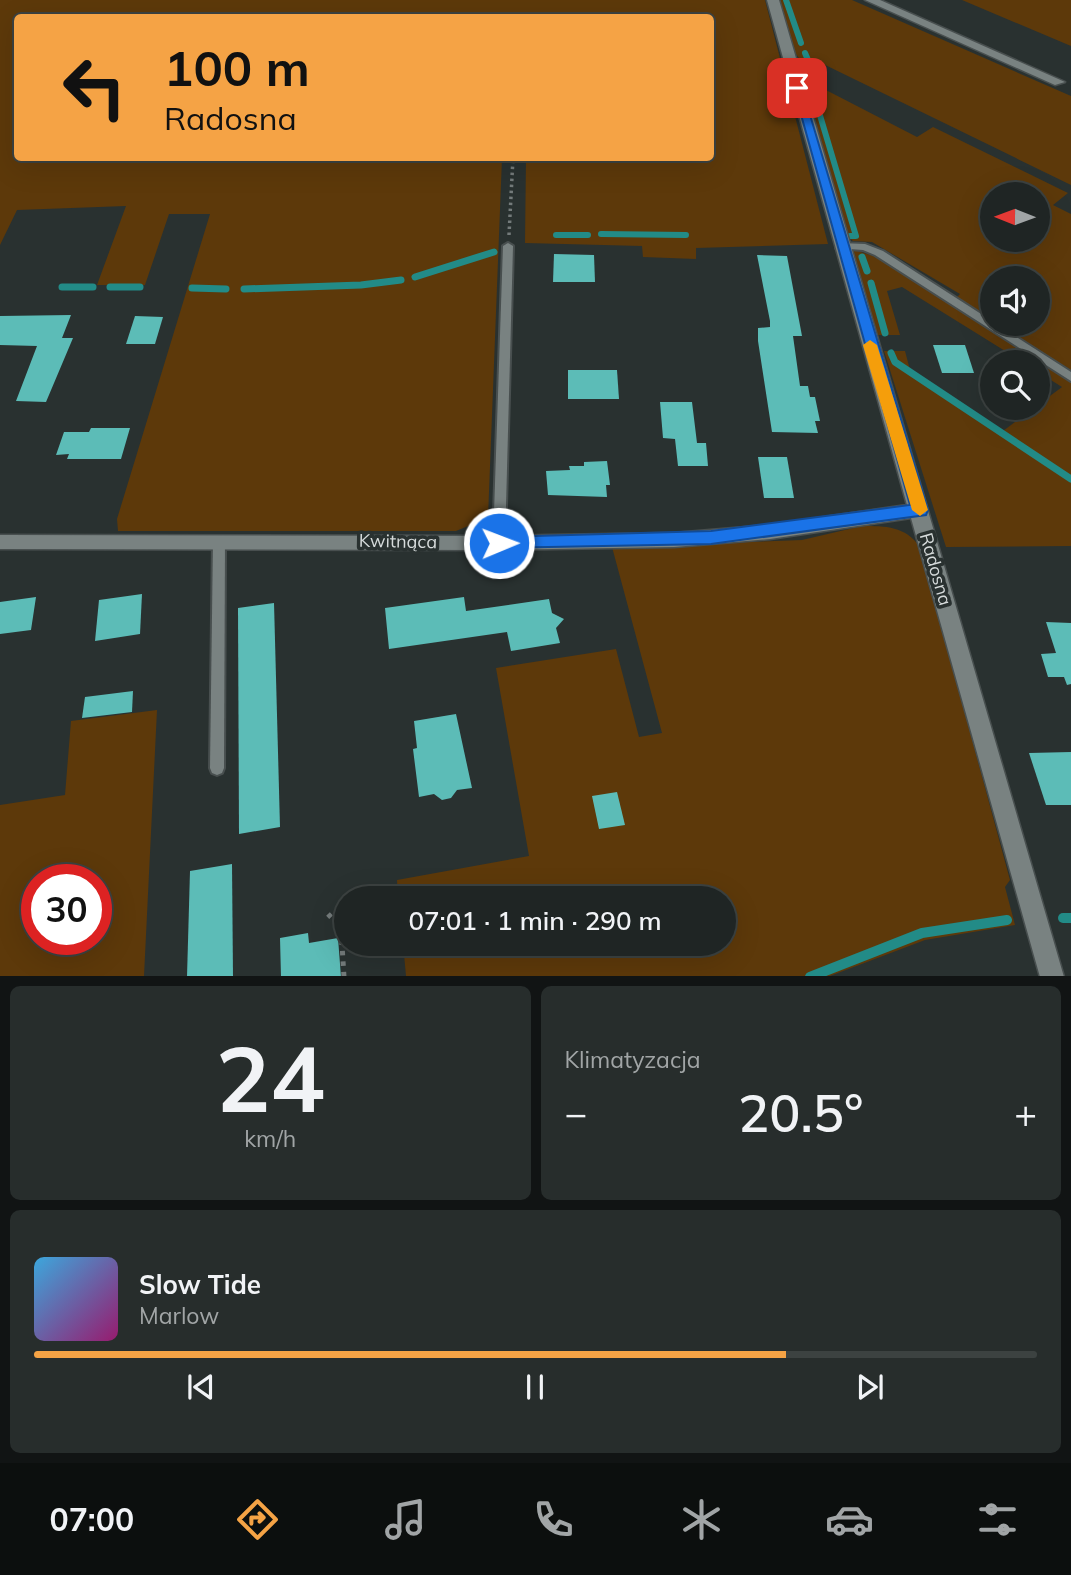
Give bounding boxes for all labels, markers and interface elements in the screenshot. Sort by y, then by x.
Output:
text: 100 m [164,37,310,98]
icon: left [49,42,140,133]
pin [767,58,827,118]
icon: arrive [778,69,816,107]
text: Radosna [164,98,297,138]
north arrow [980,182,1050,252]
map controls [980,182,1050,420]
button: sound [980,266,1050,336]
button: search [980,350,1050,420]
position arrow [462,506,536,580]
street label: Kwitnąca [359,529,437,553]
street label: Radosna [915,530,957,608]
speed limit sign: 30 [21,864,112,955]
text: 07:01 · 1 min · 290 m [408,904,662,937]
text: 24 [216,1021,325,1135]
text: Klimatyzacja [565,1045,701,1074]
text: 20.5° [738,1080,863,1145]
text: − [565,1089,587,1137]
text: + [1014,1089,1037,1137]
text: km/h [244,1124,296,1153]
text: Slow Tide [139,1268,261,1301]
text: Marlow [139,1301,219,1330]
icon: previous [182,1368,220,1406]
icon: pause [516,1368,554,1406]
icon: next [851,1368,889,1406]
icon: directions [233,1495,282,1544]
icon: music [381,1495,430,1544]
icon: phone [529,1495,578,1544]
icon: climate [677,1495,726,1544]
icon: car [825,1495,874,1544]
icon: filters [973,1495,1022,1544]
text: 07:00 [49,1499,134,1539]

